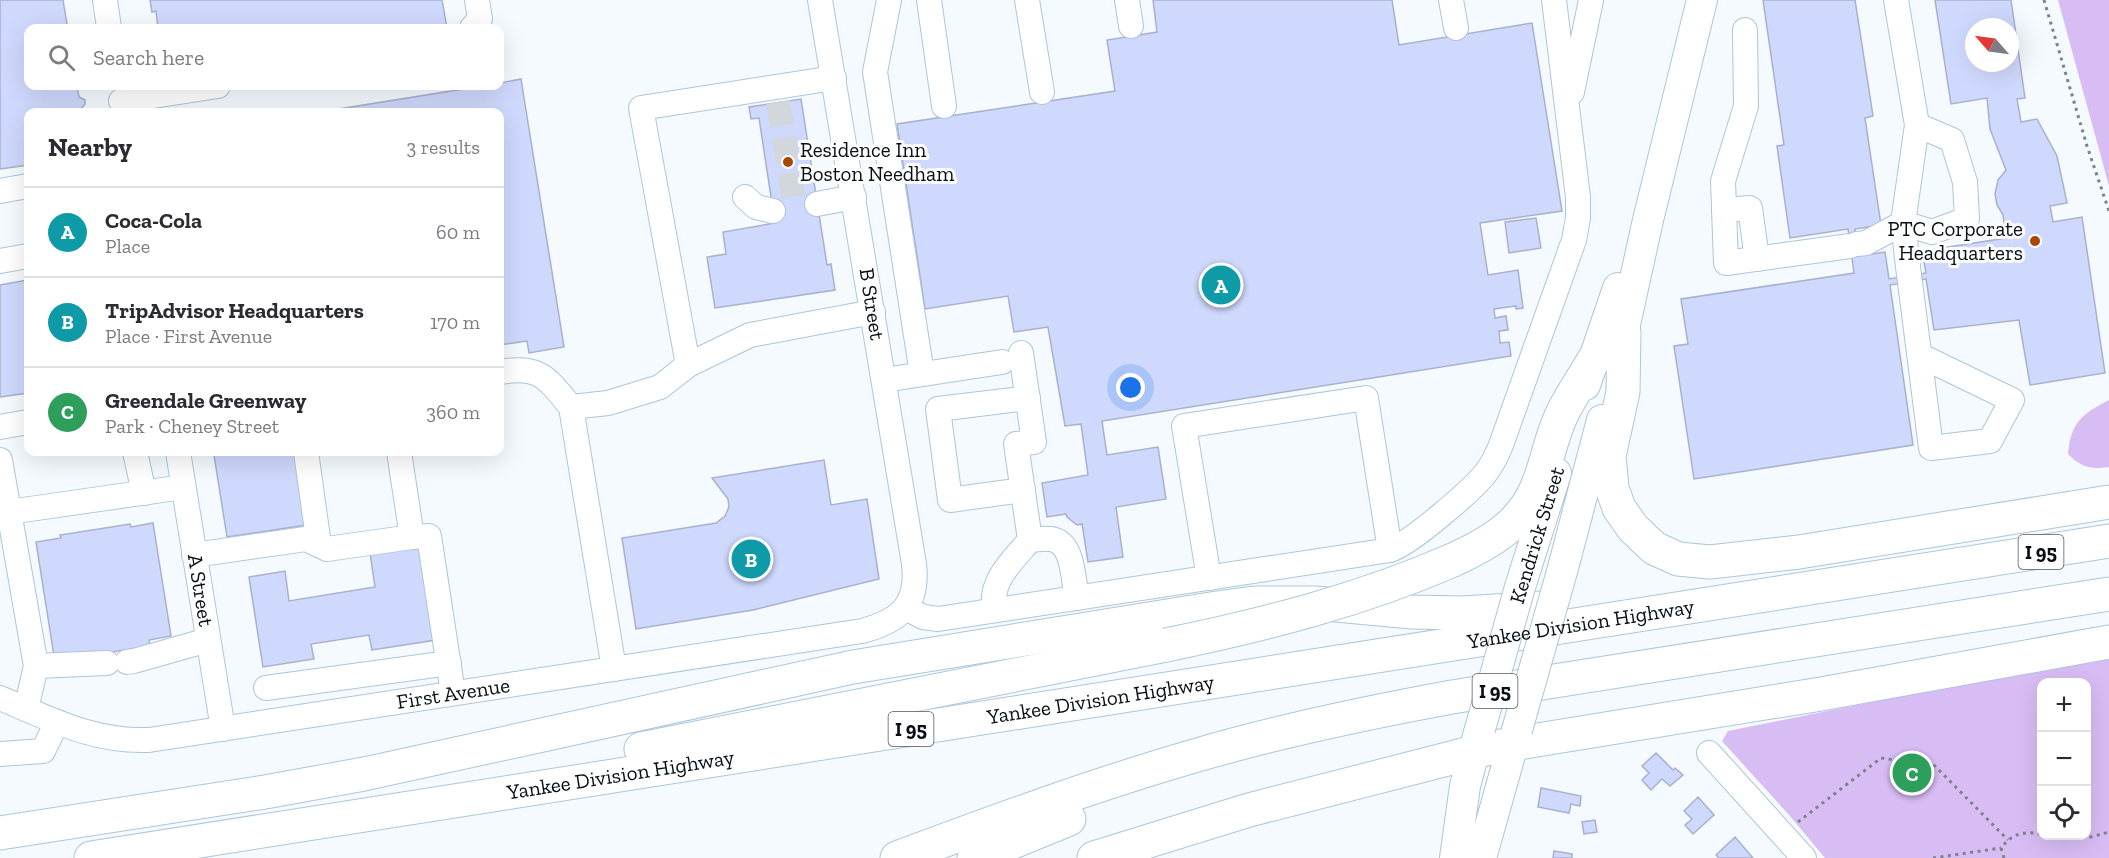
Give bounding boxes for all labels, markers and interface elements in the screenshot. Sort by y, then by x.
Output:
north arrow [1965,18,2019,72]
search box [24,24,504,90]
icon: search [45,41,78,74]
text: Search here [93,44,204,71]
text: Nearby [48,131,132,163]
text: 3 results [406,135,480,159]
place label: Residence Inn Boston Needham [800,137,954,186]
marker: Residence Inn Boston Needham [781,155,795,169]
text: Coca-Cola [105,207,202,234]
place label: PTC Corporate Headquarters [1888,216,2023,265]
text: A [61,220,74,244]
text: 60 m [436,220,480,244]
text: Place [105,234,150,258]
marker: PTC Corporate Headquarters [2028,234,2042,248]
pin: A [1202,262,1240,308]
street label: B Street [854,266,891,342]
text: TripAdvisor Headquarters [105,297,364,324]
text: B [61,310,74,334]
text: 170 m [430,310,480,334]
text: Place · First Avenue [105,324,272,348]
your location [1116,373,1145,402]
text: Greendale Greenway [105,387,306,414]
text: C [61,400,74,424]
text: 360 m [426,400,480,424]
text: Park · Cheney Street [105,414,279,438]
street label: Kendrick Street [1504,463,1569,606]
road number: I 95 [2018,535,2064,569]
pin: B [732,536,771,582]
street label: A Street [183,552,219,628]
street label: Yankee Division Highway [1464,593,1696,654]
street label: Yankee Division Highway [984,669,1216,729]
street label: First Avenue [395,672,512,714]
road number: I 95 [1472,674,1518,708]
map controls [2037,678,2091,840]
button: + [2037,678,2091,732]
road number: I 95 [888,712,934,746]
button: − [2037,732,2091,786]
street label: Yankee Division Highway [504,744,736,805]
pin: C [1892,750,1932,796]
button: locate [2037,786,2091,840]

